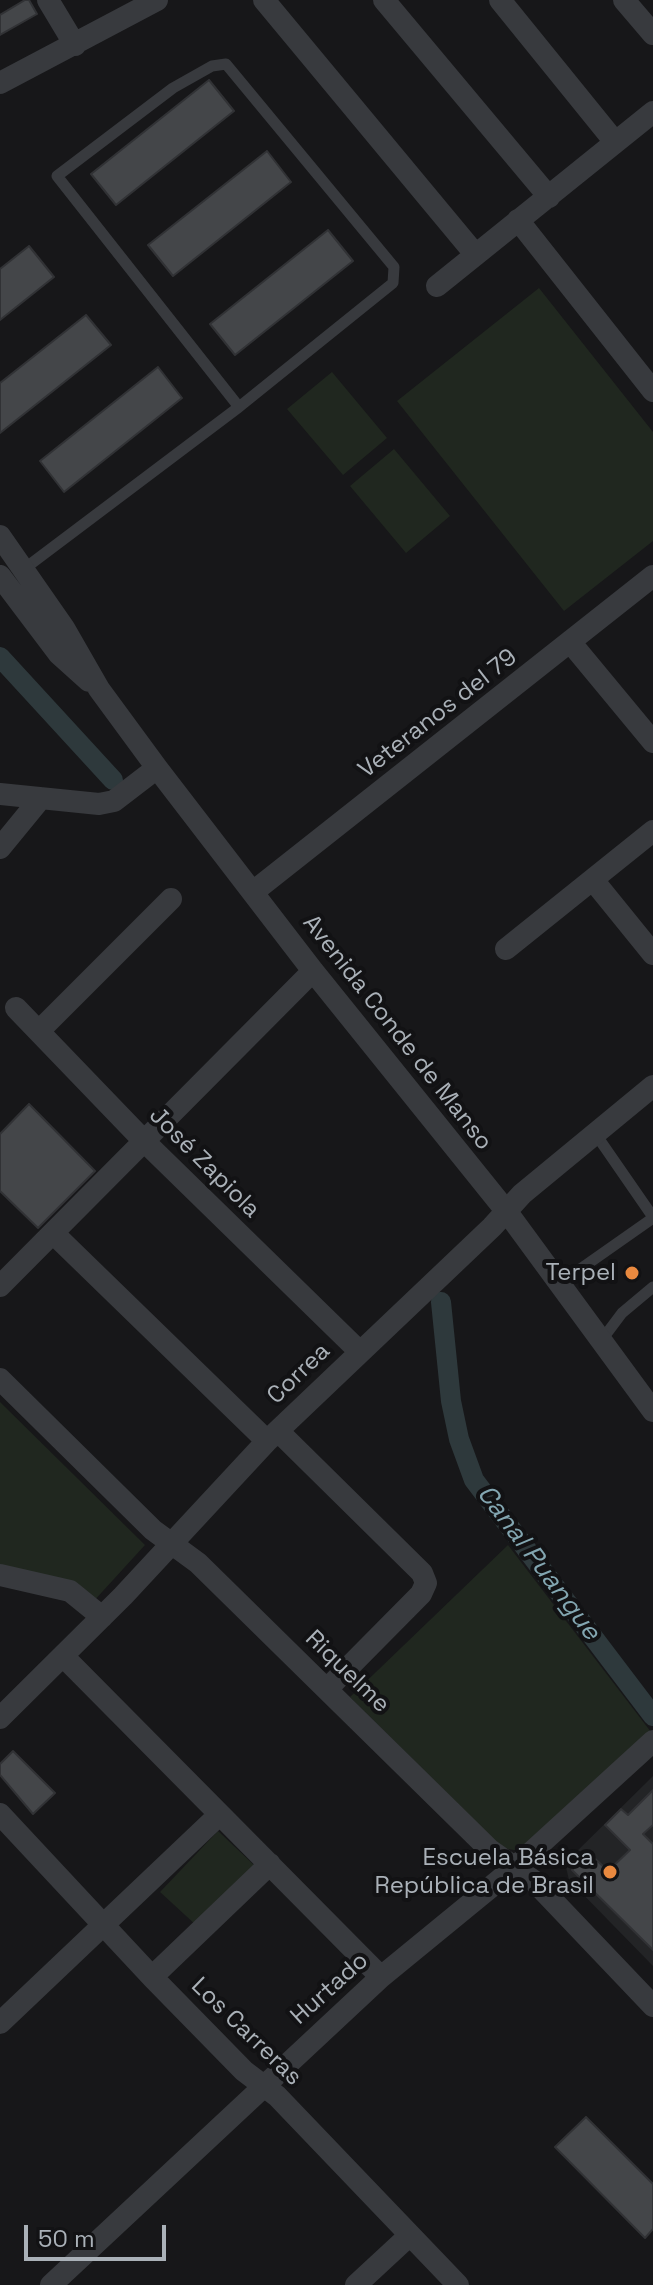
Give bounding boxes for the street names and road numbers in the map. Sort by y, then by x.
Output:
street label: Veteranos del 79 [353,643,523,785]
street label: Avenida Conde de Manso [296,910,498,1156]
street label: José Zapiola [143,1102,265,1224]
street label: Correa [262,1337,336,1411]
street label: Riquelme [299,1625,395,1719]
street label: Hurtado [285,1947,375,2031]
street label: Los Carreras [185,1972,307,2092]

